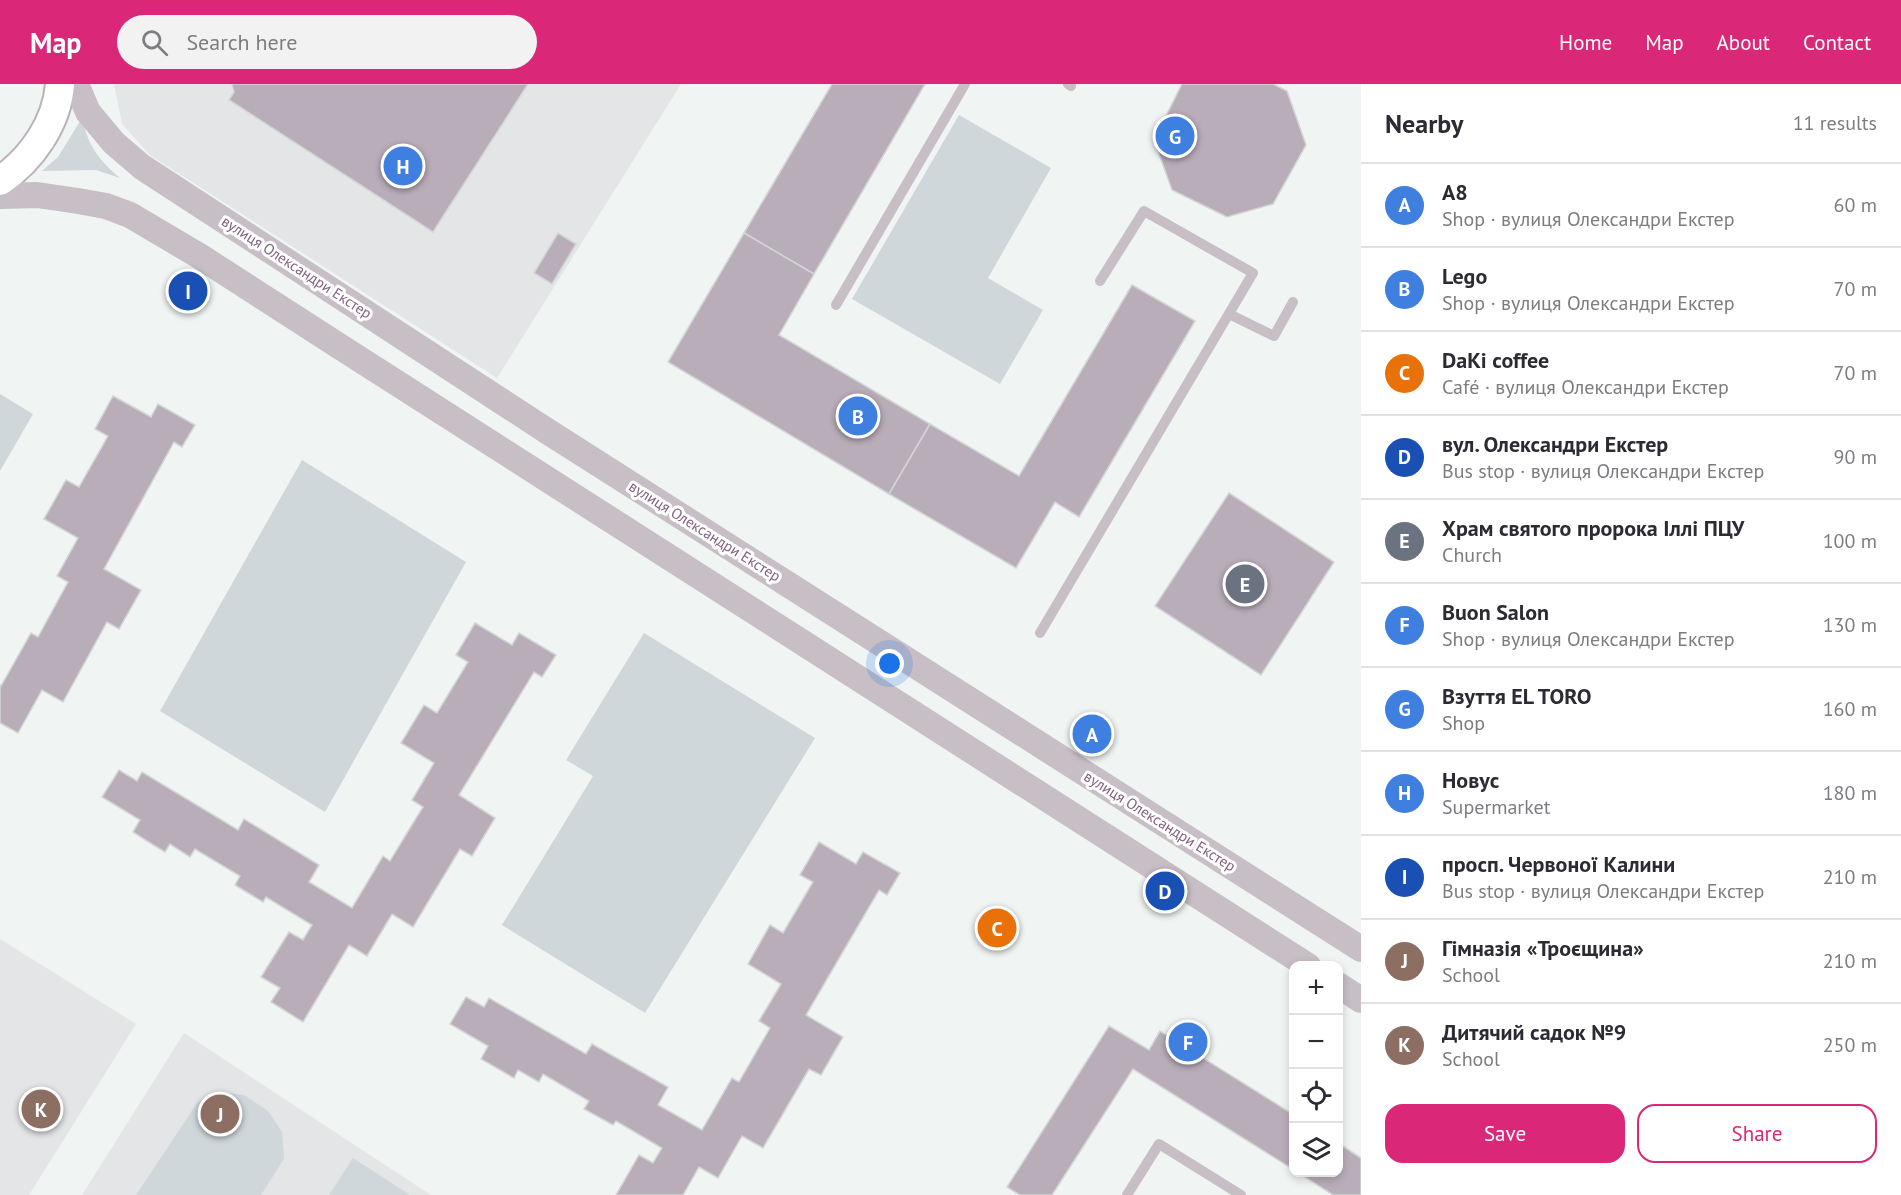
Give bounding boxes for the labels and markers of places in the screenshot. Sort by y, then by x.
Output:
pin: G [1156,113,1194,158]
pin: H [384,144,422,188]
pin: I [168,268,207,314]
pin: B [838,394,878,438]
pin: E [1226,562,1264,606]
pin: A [1072,712,1112,756]
pin: D [1146,868,1184,914]
pin: C [978,906,1016,950]
pin: F [1168,1020,1208,1064]
pin: K [22,1086,60,1132]
pin: J [200,1092,240,1136]

